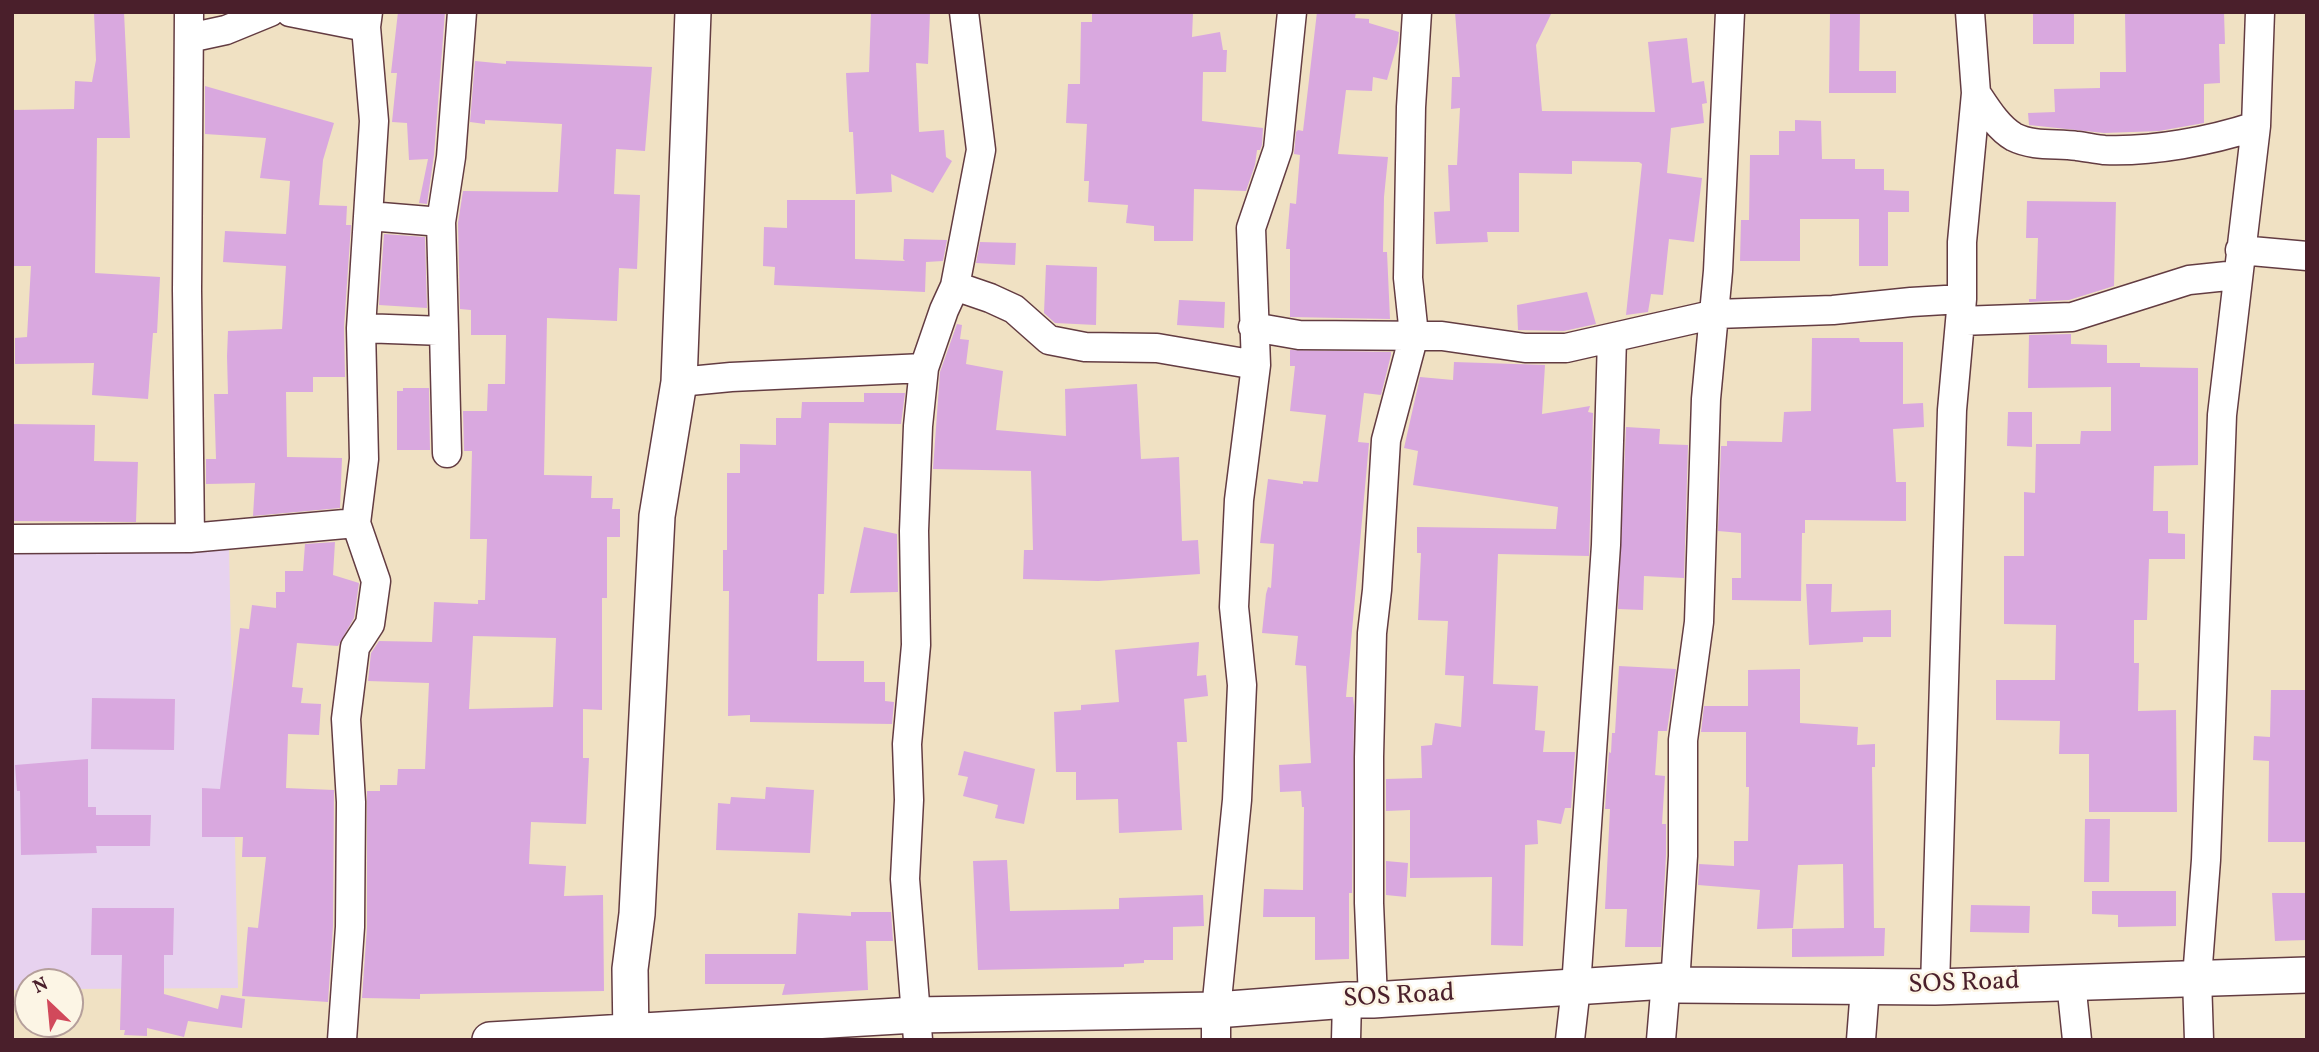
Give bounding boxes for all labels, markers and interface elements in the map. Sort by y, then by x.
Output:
street label: SOS Road [1908,967,2020,1003]
north arrow [14,968,84,1038]
text: N [29,971,53,1001]
street label: SOS Road [1342,980,1456,1016]

